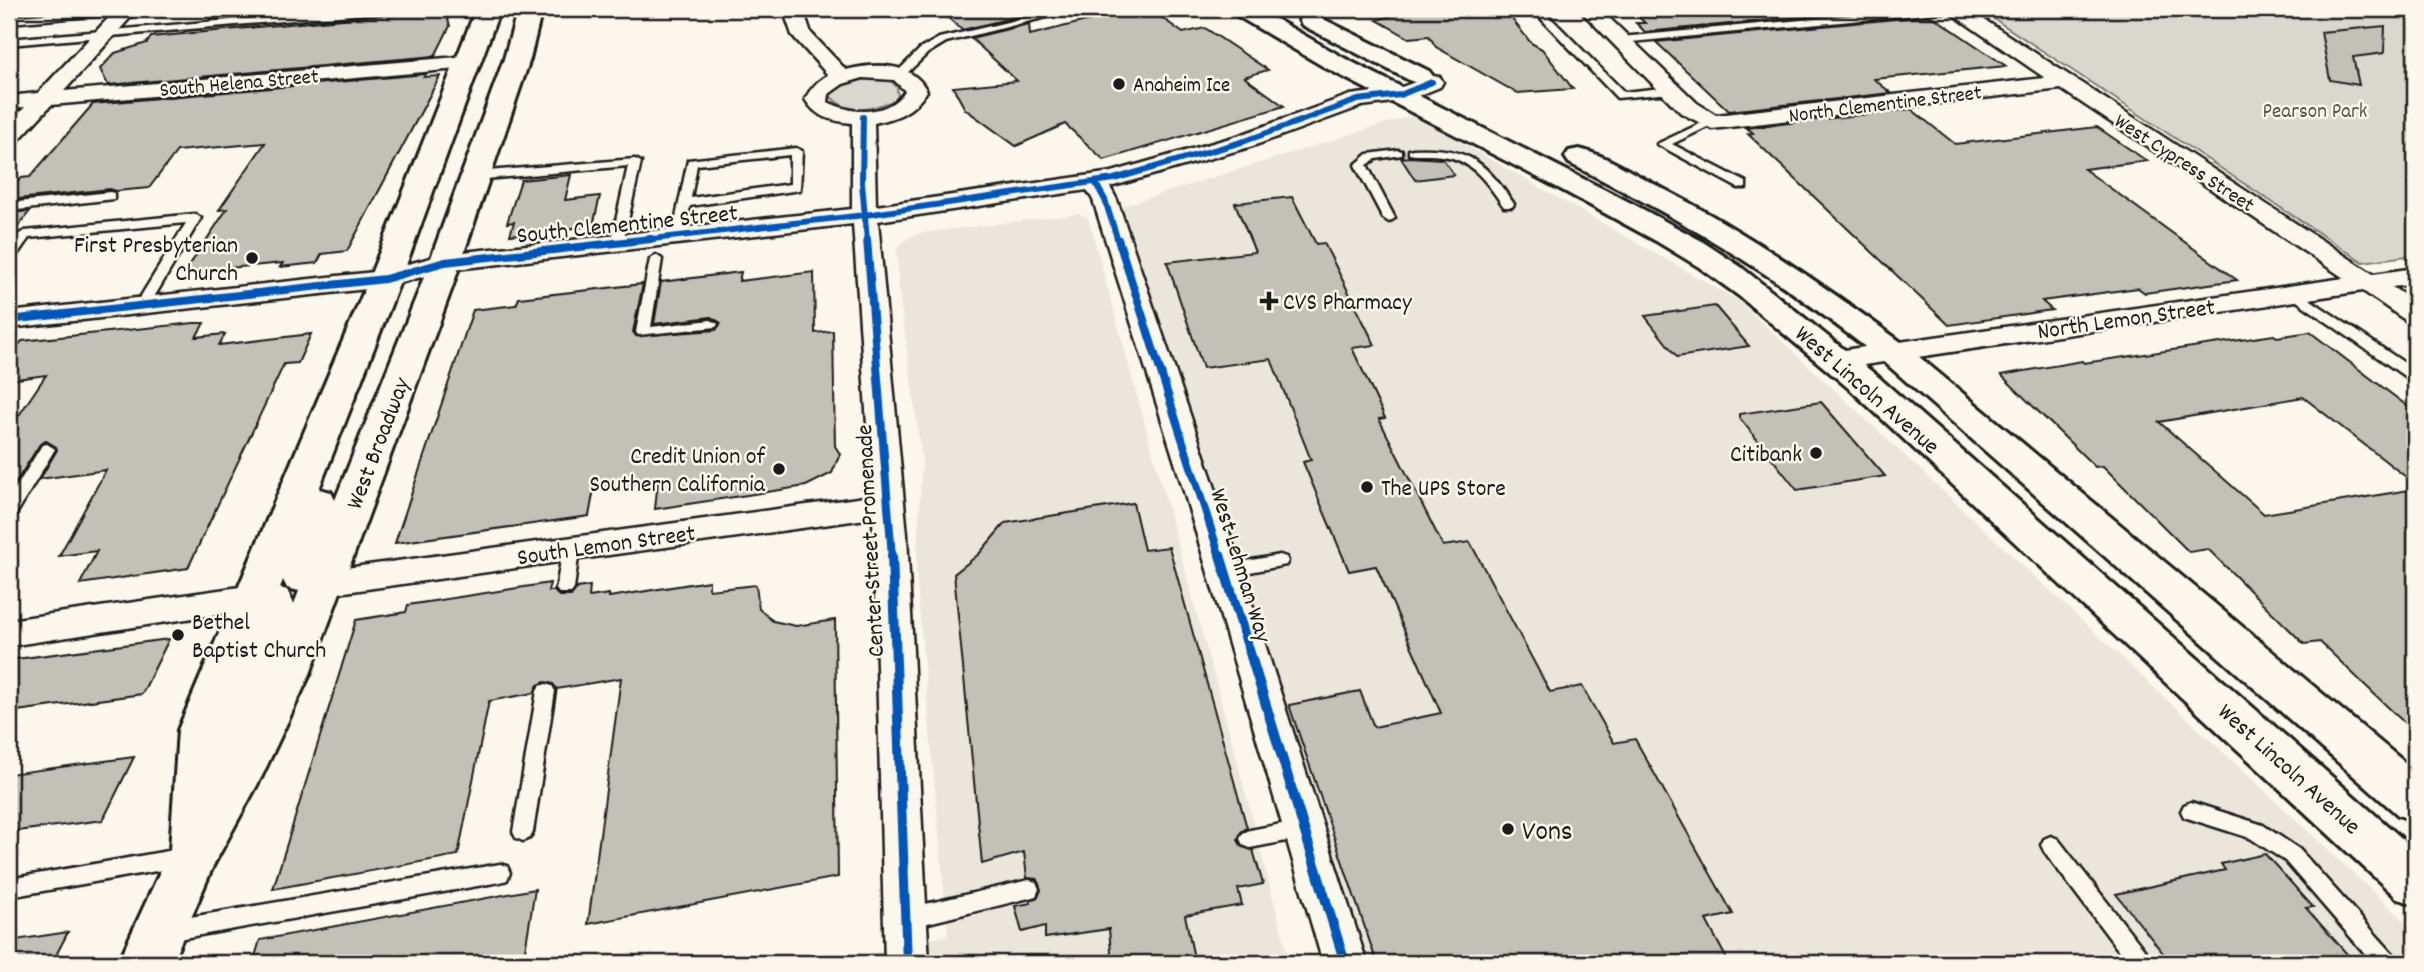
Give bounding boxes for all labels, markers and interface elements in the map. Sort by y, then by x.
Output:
street label: South Helena Street [159,63,320,107]
place label: Anaheim Ice [1133,72,1230,102]
marker: Anaheim Ice [1111,76,1127,92]
street label: North Clementine Street [1787,79,1984,133]
park label: Pearson Park [2263,98,2367,128]
street label: West Cypress Street [2107,108,2260,221]
street label: South Clementine Street [515,197,740,254]
place label: First Presbyterian Church [74,230,238,292]
marker: First Presbyterian Church [244,250,260,266]
place label: CVS Pharmacy [1283,287,1413,321]
street label: North Lemon Street [2035,292,2218,350]
marker: CVS Pharmacy [1261,293,1277,309]
street label: West Lincoln Avenue [1786,319,1946,464]
street label: West Broadway [339,372,421,515]
street label: Center Street Promenade [849,424,895,658]
place label: Citibank [1730,439,1802,473]
place label: Credit Union of Southern California [590,441,766,503]
marker: Citibank [1808,445,1824,461]
marker: Credit Union of Southern California [771,461,787,477]
place label: The UPS Store [1381,473,1506,507]
marker: The UPS Store [1359,479,1375,495]
street label: West Lehman Way [1200,485,1279,648]
street label: South Lemon Street [515,518,698,576]
place label: Bethel Baptist Church [192,607,326,669]
marker: Bethel Baptist Church [170,627,186,643]
street label: West Lincoln Avenue [2209,697,2367,844]
place label: Vons [1522,814,1573,854]
marker: Vons [1500,821,1516,837]

